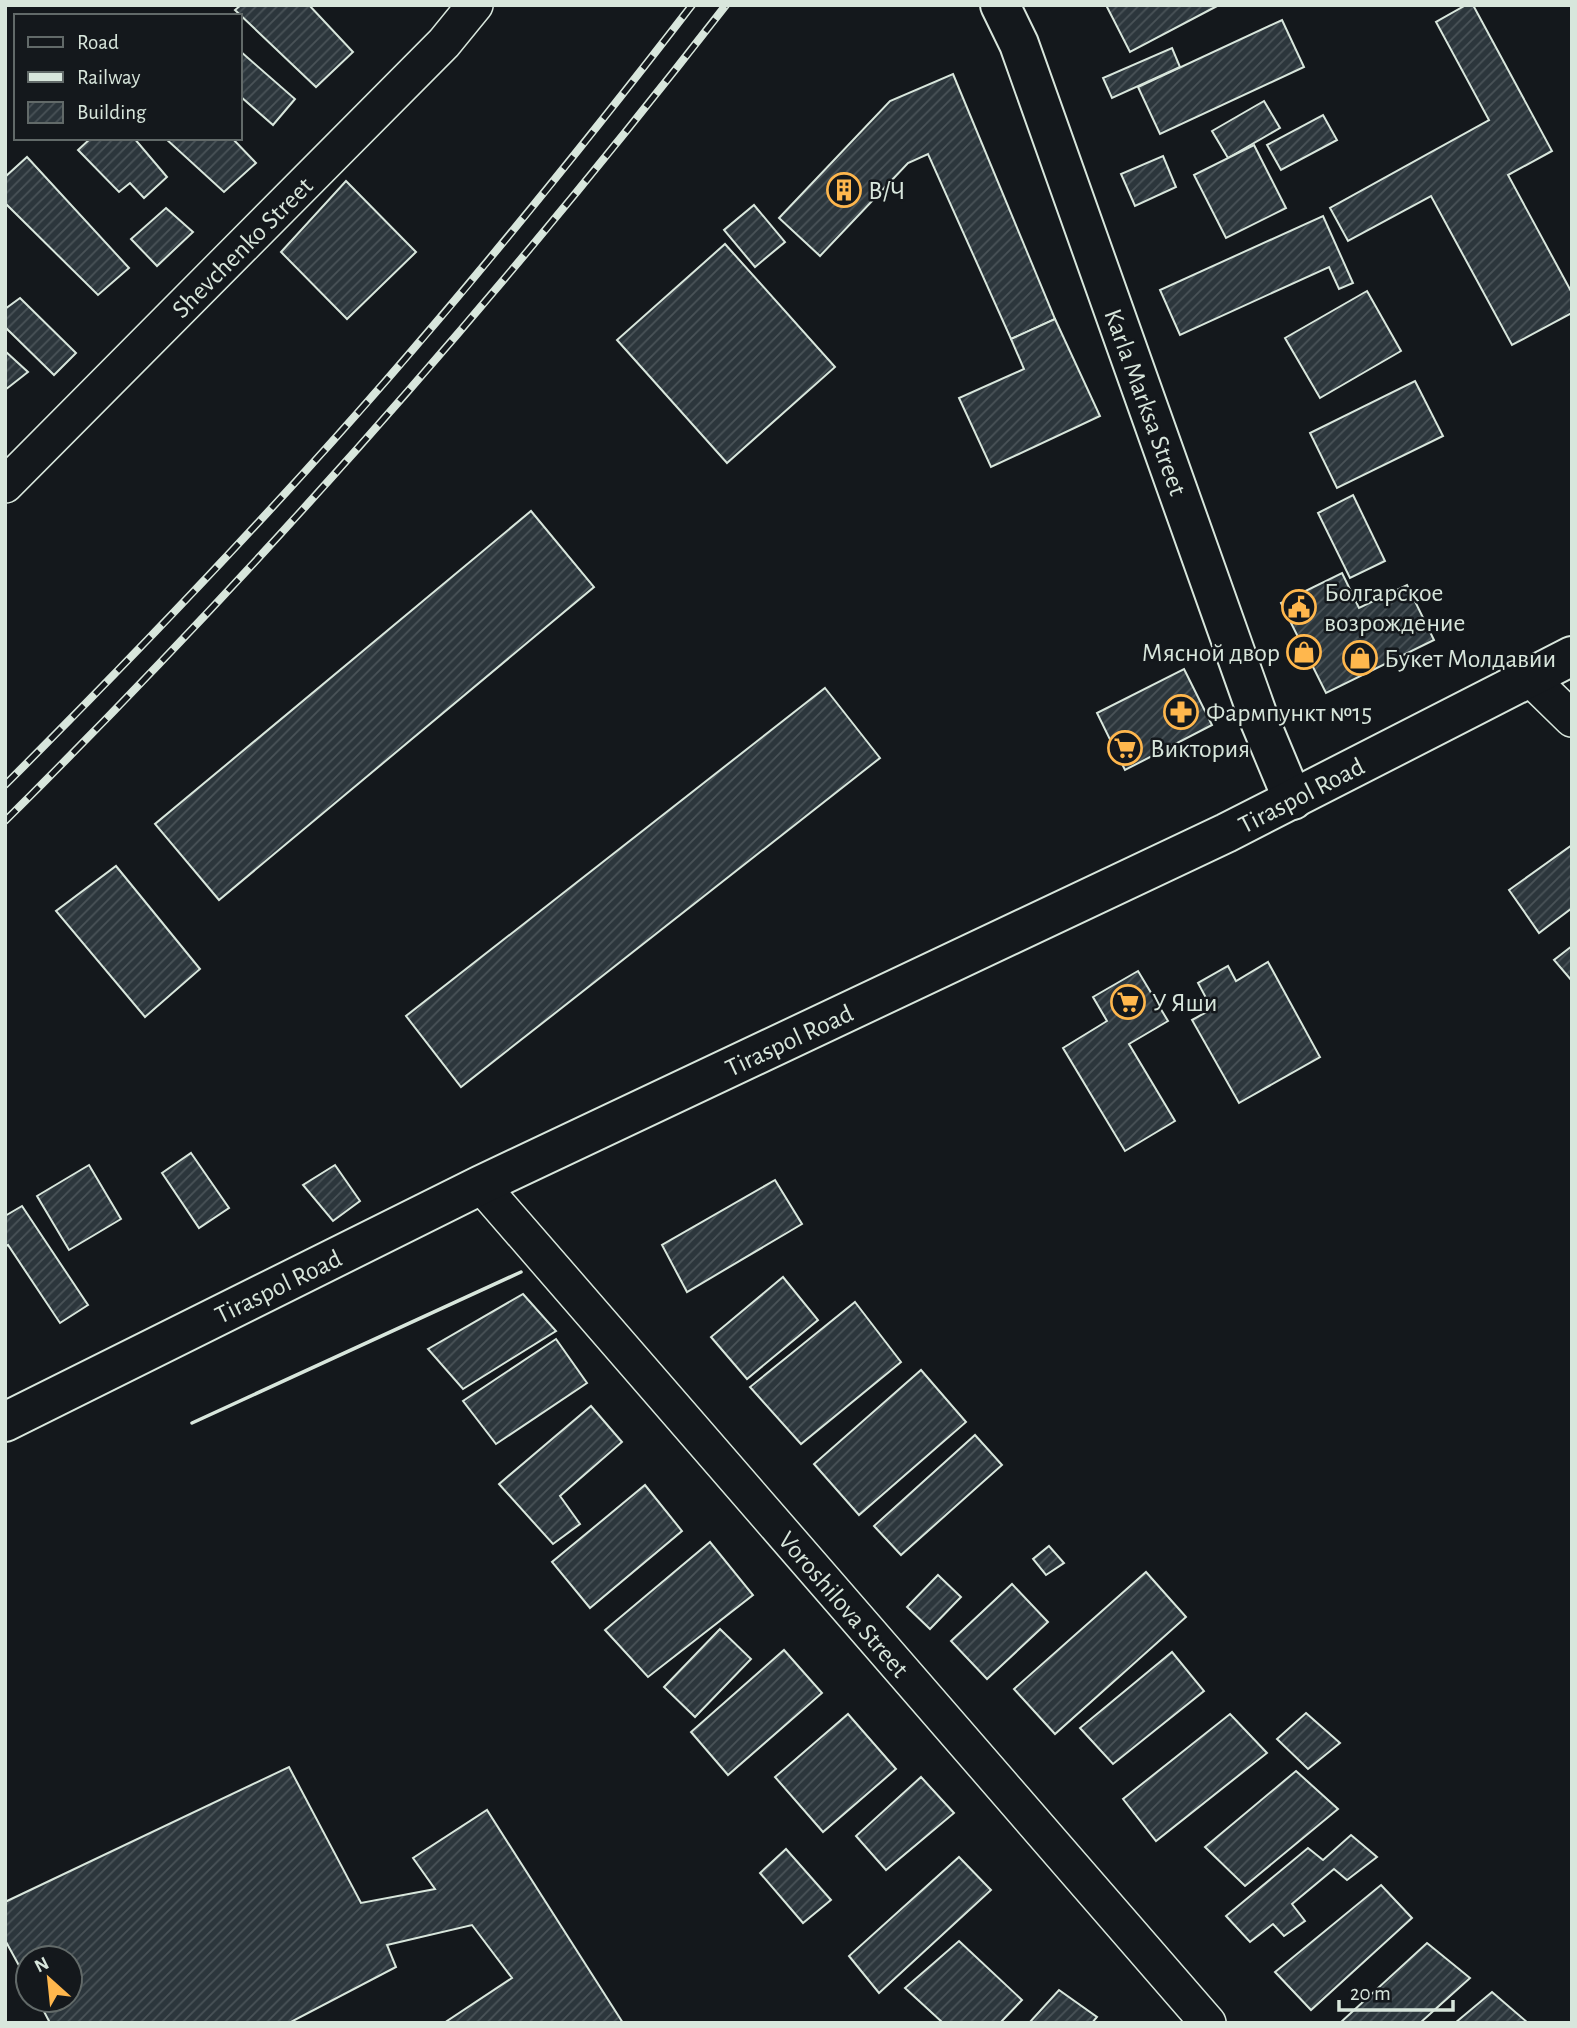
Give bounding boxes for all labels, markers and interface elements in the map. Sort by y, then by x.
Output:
legend [14,14,242,140]
text: Road [77,32,119,53]
text: Railway [77,67,140,88]
text: Building [77,102,147,123]
building icon: В/Ч [825,171,863,209]
street label: Shevchenko Street [167,172,318,323]
place label: В/Ч [868,178,905,204]
street label: Karla Marksa Street [1099,306,1191,499]
place label: Болгарское возрождение [1324,580,1466,636]
public building icon: Болгарское возрождение [1280,588,1318,626]
shop icon: Мясной двор [1285,633,1323,671]
shop icon: Букет Молдавии [1341,639,1379,677]
place label: Мясной двор [1142,640,1280,666]
place label: Букет Молдавии [1384,646,1556,672]
pharmacy icon: Фармпункт №15 [1162,693,1200,731]
place label: Фармпункт №15 [1206,700,1372,726]
supermarket icon: Виктория [1106,729,1144,767]
place label: Виктория [1150,736,1250,762]
street label: Tiraspol Road [1234,753,1368,839]
supermarket icon: У Яши [1109,983,1147,1021]
place label: У Яши [1152,990,1218,1016]
street label: Tiraspol Road [722,1000,857,1082]
street label: Tiraspol Road [211,1245,346,1329]
street label: Voroshilova Street [773,1527,913,1682]
north arrow [14,1944,84,2014]
text: N [32,1954,52,1977]
scale bar [1339,1968,1453,2012]
text: 20 m [1350,1983,1391,2004]

